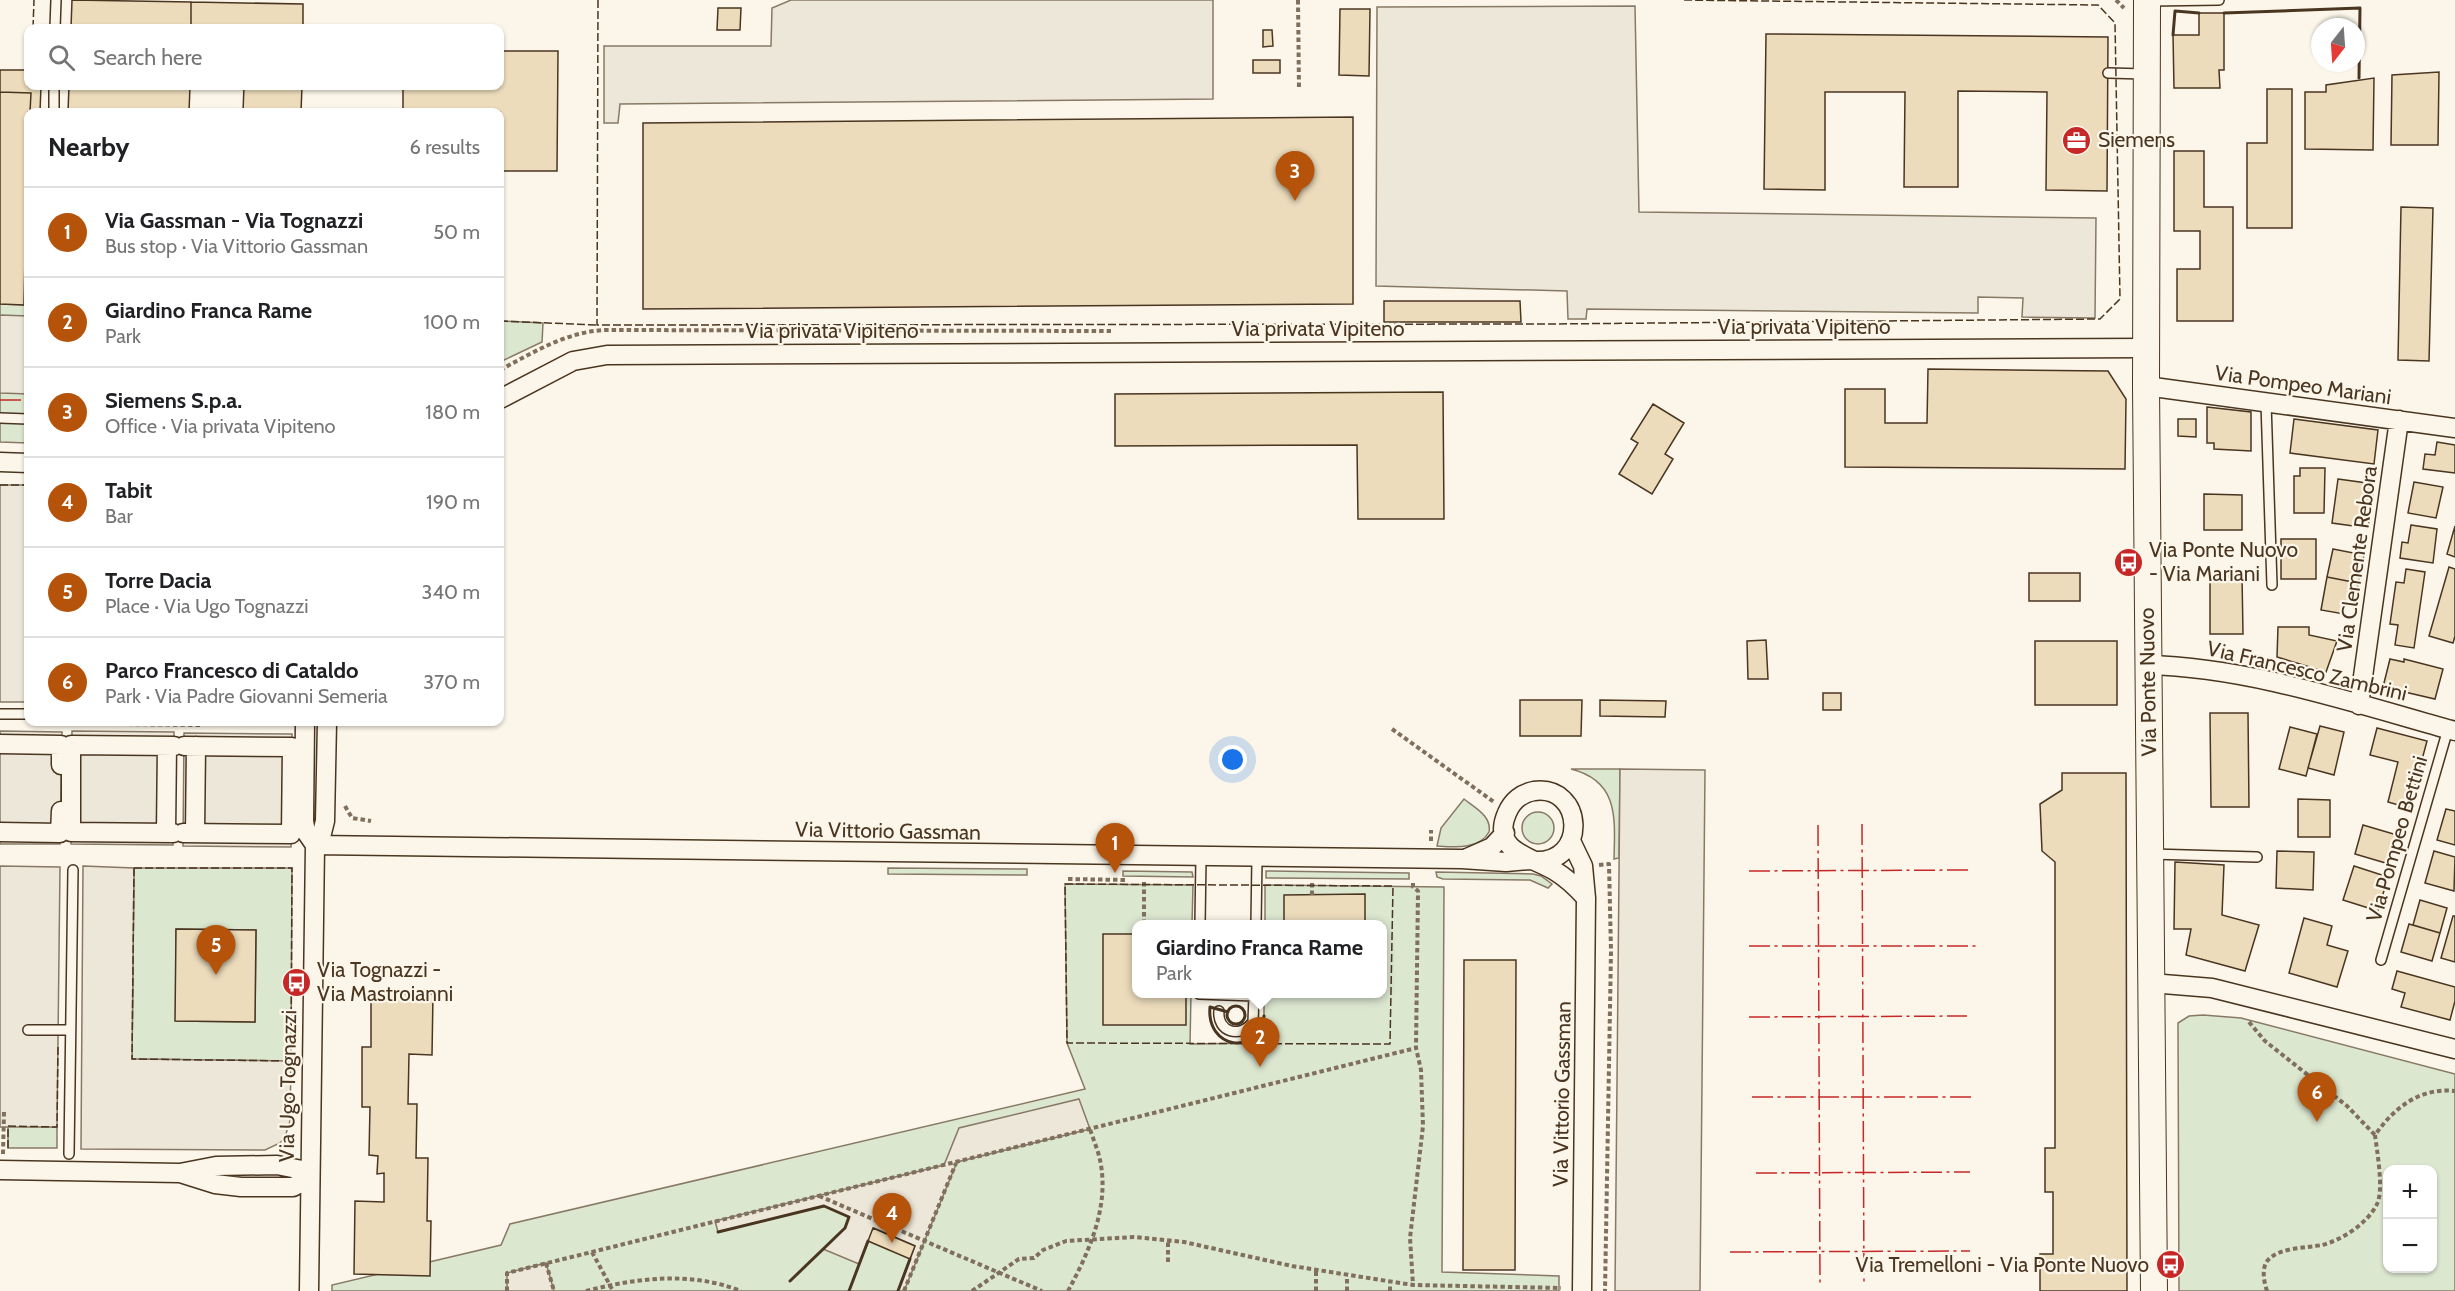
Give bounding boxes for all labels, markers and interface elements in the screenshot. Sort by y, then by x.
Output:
north arrow [2311,18,2365,72]
search box [24,24,504,90]
icon: search [45,41,78,74]
text: Search here [93,44,202,71]
office icon: Siemens [2061,124,2093,156]
place label: Siemens [2098,127,2175,152]
text: Nearby [48,131,129,163]
text: 6 results [409,135,480,159]
pin: 3 [1276,152,1314,201]
text: Via Gassman - Via Tognazzi [105,207,363,234]
text: 1 [64,220,71,244]
text: 50 m [433,220,480,244]
text: Bus stop · Via Vittorio Gassman [105,234,368,258]
text: Giardino Franca Rame [105,297,312,324]
text: 2 [62,310,73,334]
text: 100 m [424,310,480,334]
street label: Via privata Vipiteno [1717,314,1891,339]
street label: Via privata Vipiteno [1231,316,1405,341]
street label: Via privata Vipiteno [745,318,919,343]
text: Park [105,324,141,348]
street label: Via Pompeo Mariani [2213,360,2393,409]
text: Siemens S.p.a. [105,387,242,414]
text: 3 [62,400,73,424]
text: 180 m [425,400,480,424]
text: Office · Via privata Vipiteno [105,414,336,438]
street label: Via Clemente Rebora [2331,464,2382,654]
text: Tabit [105,477,152,504]
text: 4 [61,490,74,514]
text: 190 m [426,490,480,514]
text: Bar [105,504,133,528]
place label: Via Ponte Nuovo - Via Mariani [2149,537,2298,586]
bus stop icon: Via Ponte Nuovo - Via Mariani [2112,546,2144,578]
text: Torre Dacia [105,567,212,594]
text: 5 [62,580,73,604]
text: 340 m [422,580,480,604]
text: Place · Via Ugo Tognazzi [105,594,309,618]
street label: Via Ponte Nuovo [2134,607,2161,757]
street label: Via Francesco Zambrini [2205,635,2410,706]
text: Parco Francesco di Cataldo [105,657,358,684]
text: 6 [62,670,73,694]
text: 370 m [423,670,480,694]
text: Park · Via Padre Giovanni Semeria [105,684,388,708]
your location [1218,745,1247,774]
street label: Via Pompeo Bettini [2361,753,2432,925]
street label: Via Vittorio Gassman [795,816,981,845]
pin: 1 [1096,824,1134,873]
popup [1132,920,1387,998]
pin: 5 [196,926,236,975]
text: Giardino Franca Rame [1156,934,1363,961]
place label: Via Tognazzi - Via Mastroianni [317,957,453,1006]
text: Park [1156,961,1192,985]
bus stop icon: Via Tognazzi - Via Mastroianni [280,966,312,998]
street label: Via Vittorio Gassman [1547,1001,1576,1187]
street label: Via Ugo Tognazzi [274,1010,301,1162]
pin: 2 [1240,1018,1280,1067]
pin: 6 [2298,1072,2336,1122]
map controls [2383,1165,2437,1273]
button: + [2383,1165,2437,1219]
pin: 4 [872,1194,912,1243]
button: − [2383,1219,2437,1273]
bus stop icon: Via Tremelloni - Via Ponte Nuovo [2154,1249,2186,1281]
place label: Via Tremelloni - Via Ponte Nuovo [1856,1252,2149,1277]

